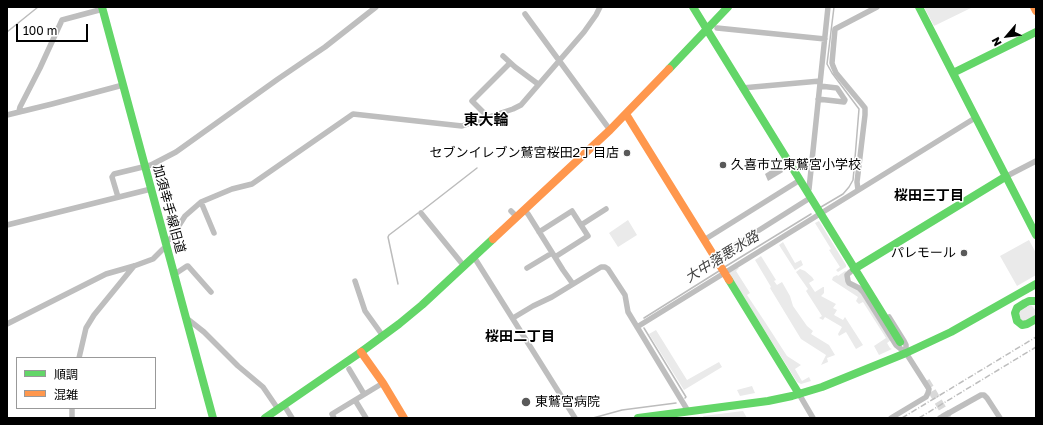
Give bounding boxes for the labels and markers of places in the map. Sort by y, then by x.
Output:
place label: セブンイレブン鷲宮桜田2丁目店 [429,145,619,161]
marker: セブンイレブン鷲宮桜田2丁目店 [622,148,632,158]
place label: 久喜市立東鷲宮小学校 [731,157,861,173]
marker: 久喜市立東鷲宮小学校 [718,160,728,170]
place label: パレモール [891,245,956,261]
marker: パレモール [959,248,969,258]
place label: 東鷲宮病院 [535,394,600,410]
marker: 東鷲宮病院 [520,396,532,408]

